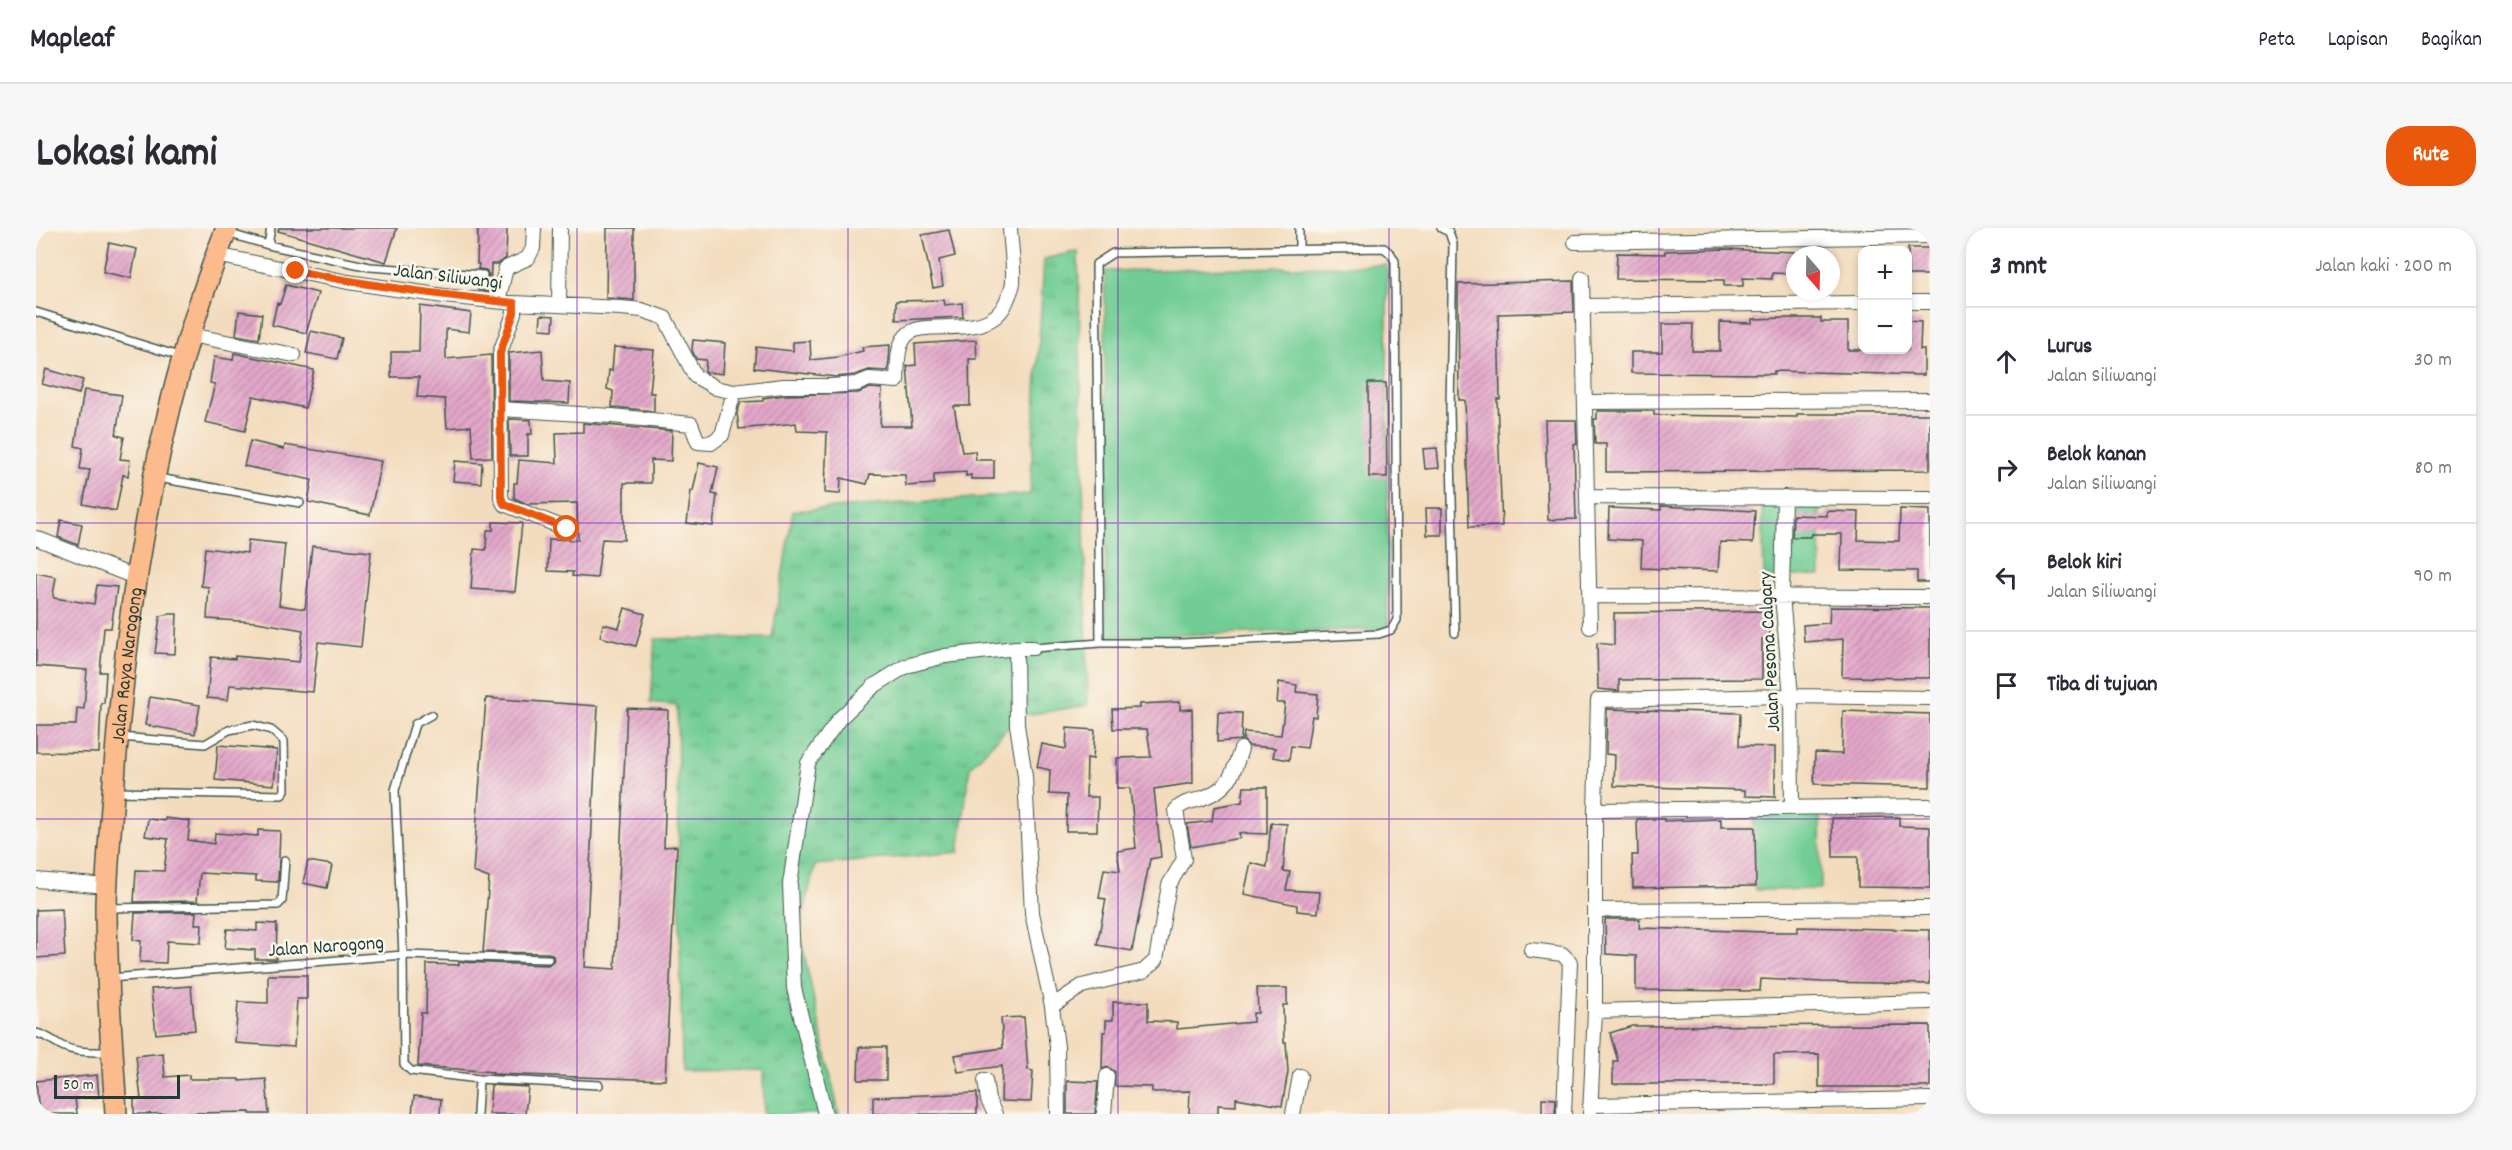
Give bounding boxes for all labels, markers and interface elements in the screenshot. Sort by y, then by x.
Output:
text: Mapleaf [30,21,114,61]
text: Peta [2258,26,2295,56]
text: Lapisan [2328,26,2388,56]
text: Bagikan [2421,26,2482,56]
text: Lokasi kami [36,126,217,186]
button: Rute [2386,126,2476,186]
north arrow [1786,246,1840,300]
map controls [1858,246,1912,354]
button: + [1858,246,1912,300]
text: 3 mnt [1990,249,2047,286]
text: Jalan kaki · 200 m [2315,253,2452,281]
route end [282,257,308,283]
street label: Jalan Siliwangi [392,257,504,299]
button: − [1858,300,1912,354]
text: Lurus [2047,332,2092,363]
icon: ahead [1990,345,2023,378]
text: 30 m [2414,347,2452,375]
text: Jalan Siliwangi [2047,363,2156,391]
text: Belok kanan [2047,440,2146,471]
icon: right [1990,453,2023,486]
text: 80 m [2415,455,2452,483]
text: Jalan Siliwangi [2047,471,2156,499]
route start [553,515,579,541]
text: Belok kiri [2047,548,2121,579]
icon: left [1990,561,2023,594]
text: 90 m [2414,563,2452,591]
street label: Jalan Pesona Calgary [1753,570,1789,733]
text: Jalan Siliwangi [2047,579,2156,607]
street label: Jalan Raya Narogong [106,586,152,745]
icon: arrive [1990,669,2023,702]
text: Tiba di tujuan [2047,670,2157,701]
street label: Jalan Narogong [267,930,385,966]
scale bar [54,1072,180,1100]
text: 50 m [63,1074,94,1097]

